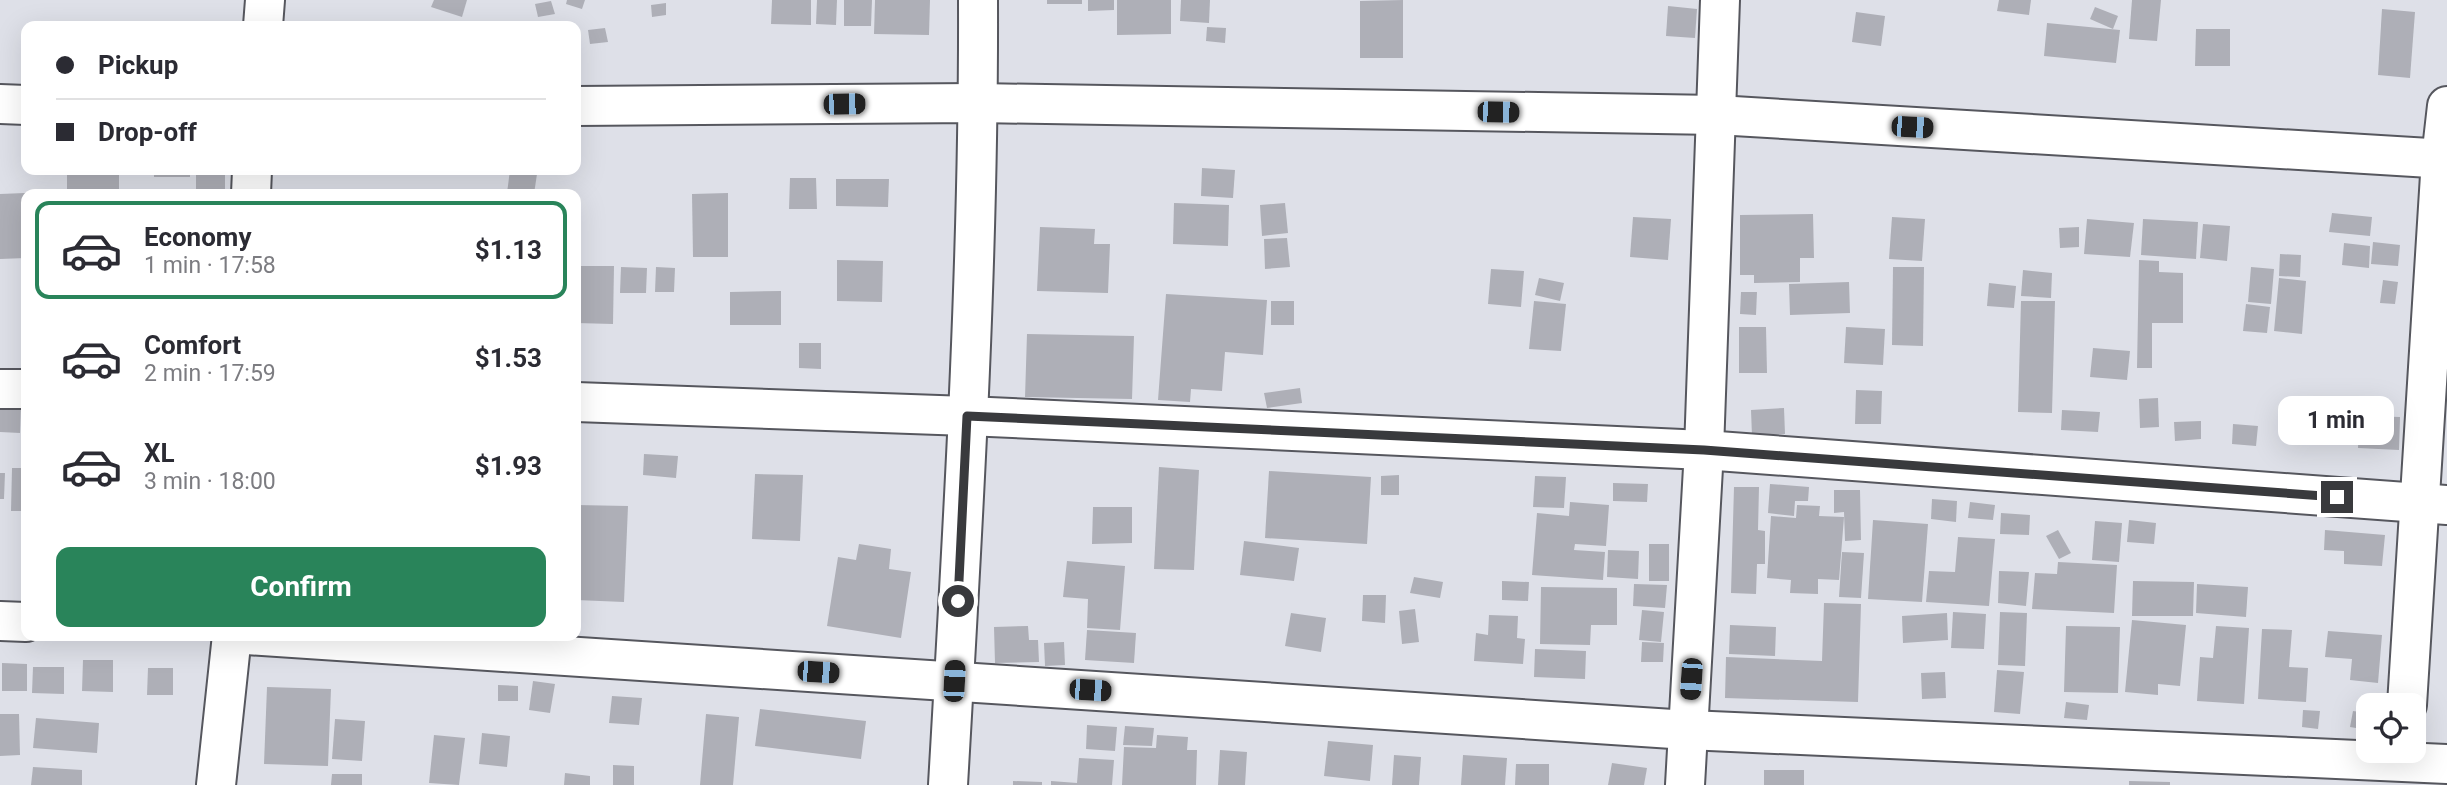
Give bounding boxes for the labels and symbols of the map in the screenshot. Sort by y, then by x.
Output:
car [823,93,866,115]
car [1477,101,1520,123]
car [1891,115,1934,139]
callout: 1 min [2279,396,2395,444]
route end [2321,481,2353,513]
route start [942,585,974,617]
car [1680,657,1703,701]
car [943,659,966,703]
car [797,660,840,684]
car [1069,678,1112,702]

